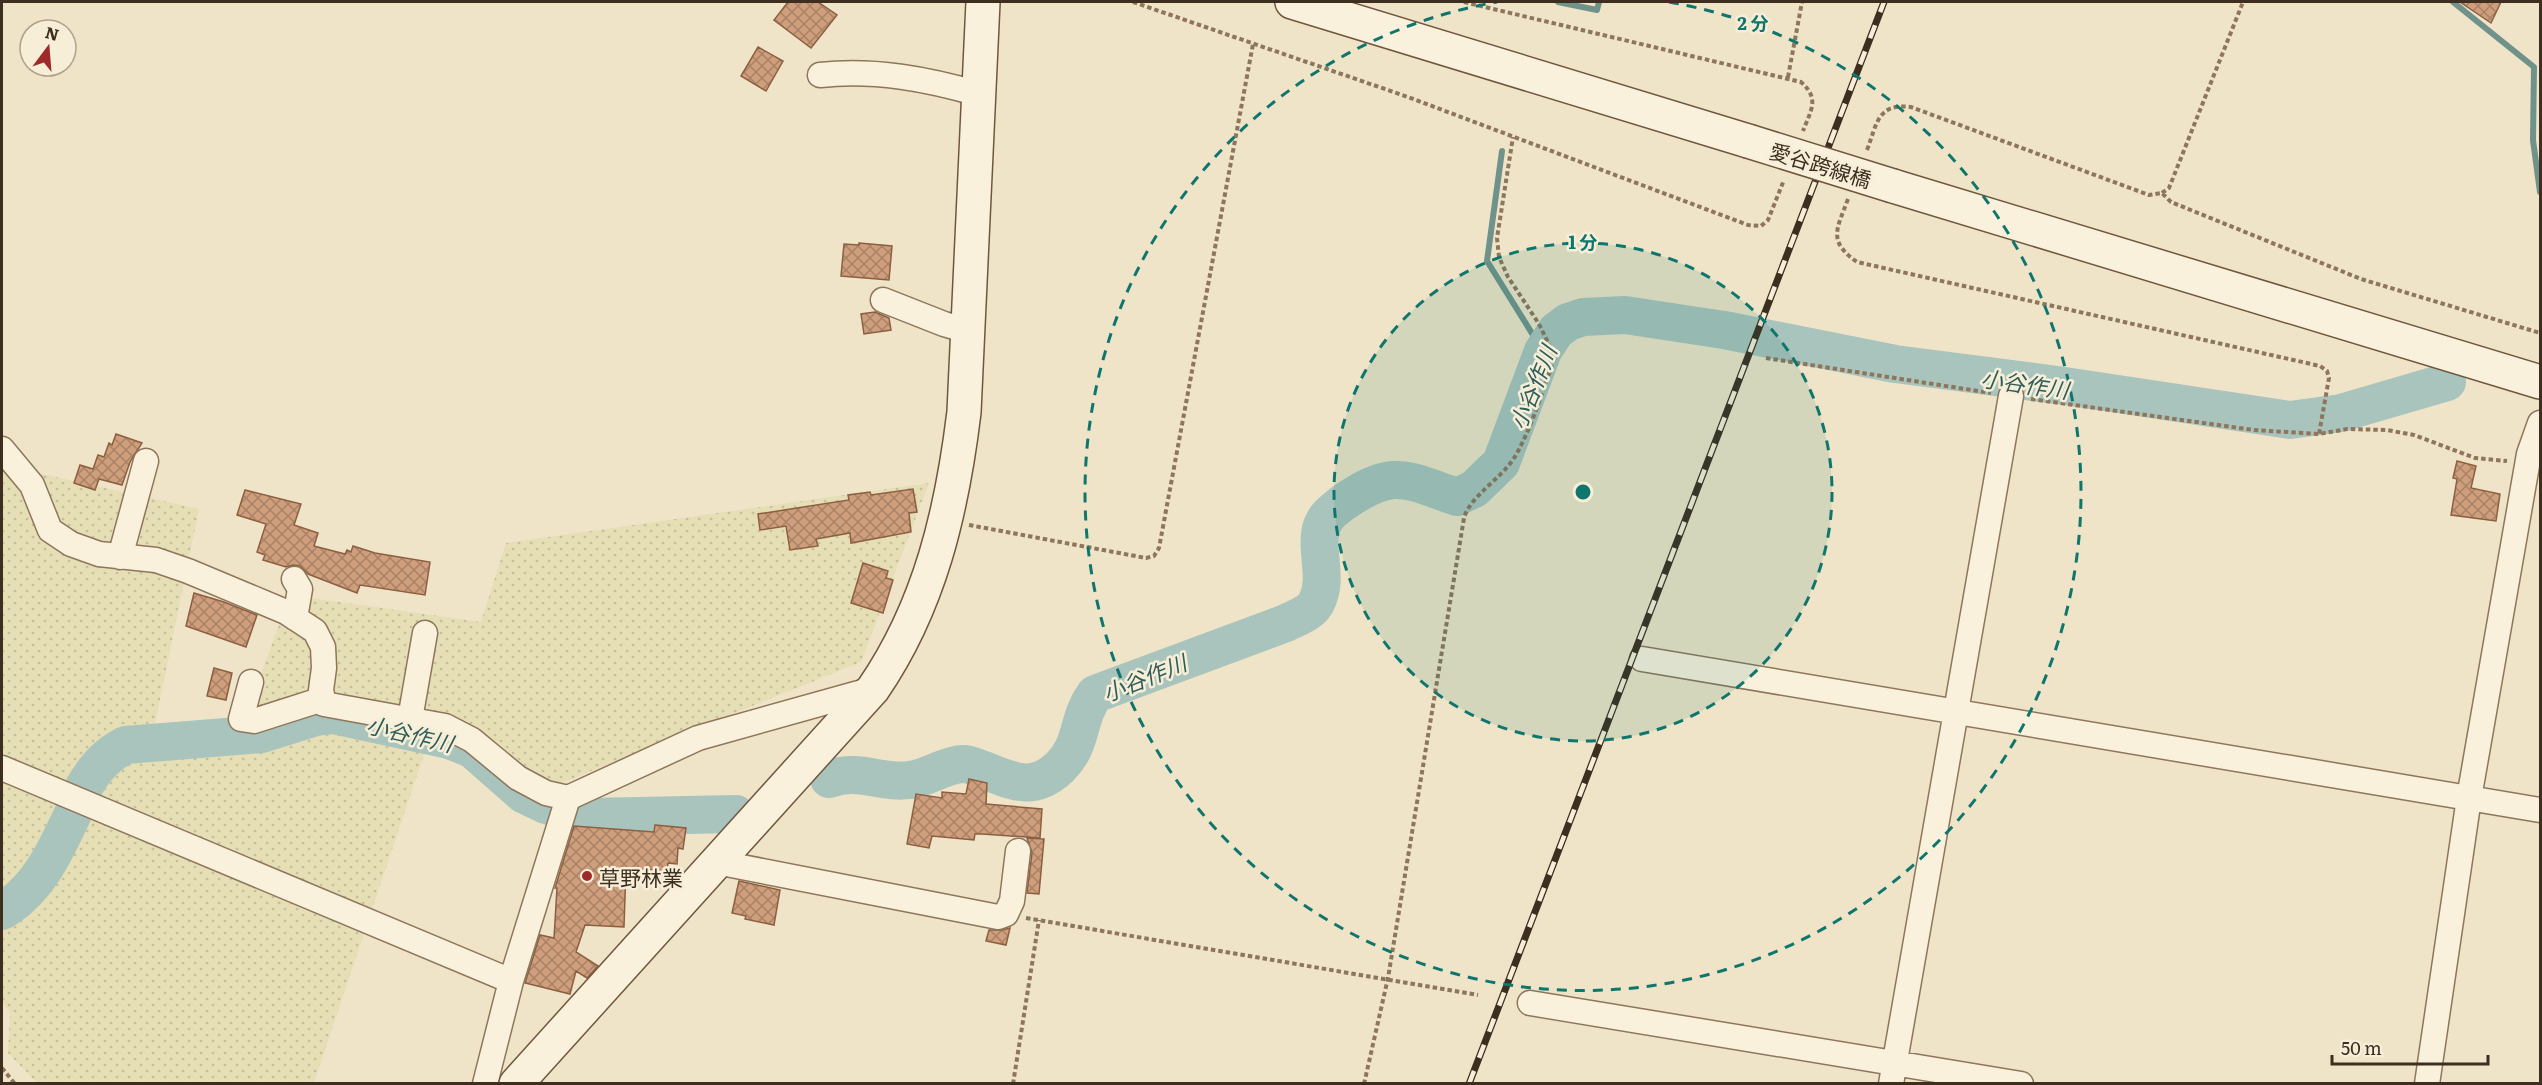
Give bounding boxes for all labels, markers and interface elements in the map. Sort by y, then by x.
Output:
text: 2 分 [1737,9,1769,36]
north arrow [18,18,78,78]
text: N [43,19,62,46]
street label: 愛谷跨線橋 [1766,134,1876,194]
text: 1 分 [1568,228,1598,255]
water label: 小谷作川 [1500,338,1565,434]
water label: 小谷作川 [1979,361,2073,406]
centre of rings [1573,482,1593,502]
water label: 小谷作川 [1097,644,1193,709]
water label: 小谷作川 [363,707,459,759]
place label: 草野林業 [599,861,683,892]
marker: 草野林業 [580,869,594,883]
scale bar [2332,1028,2488,1066]
text: 50 m [2341,1034,2382,1061]

